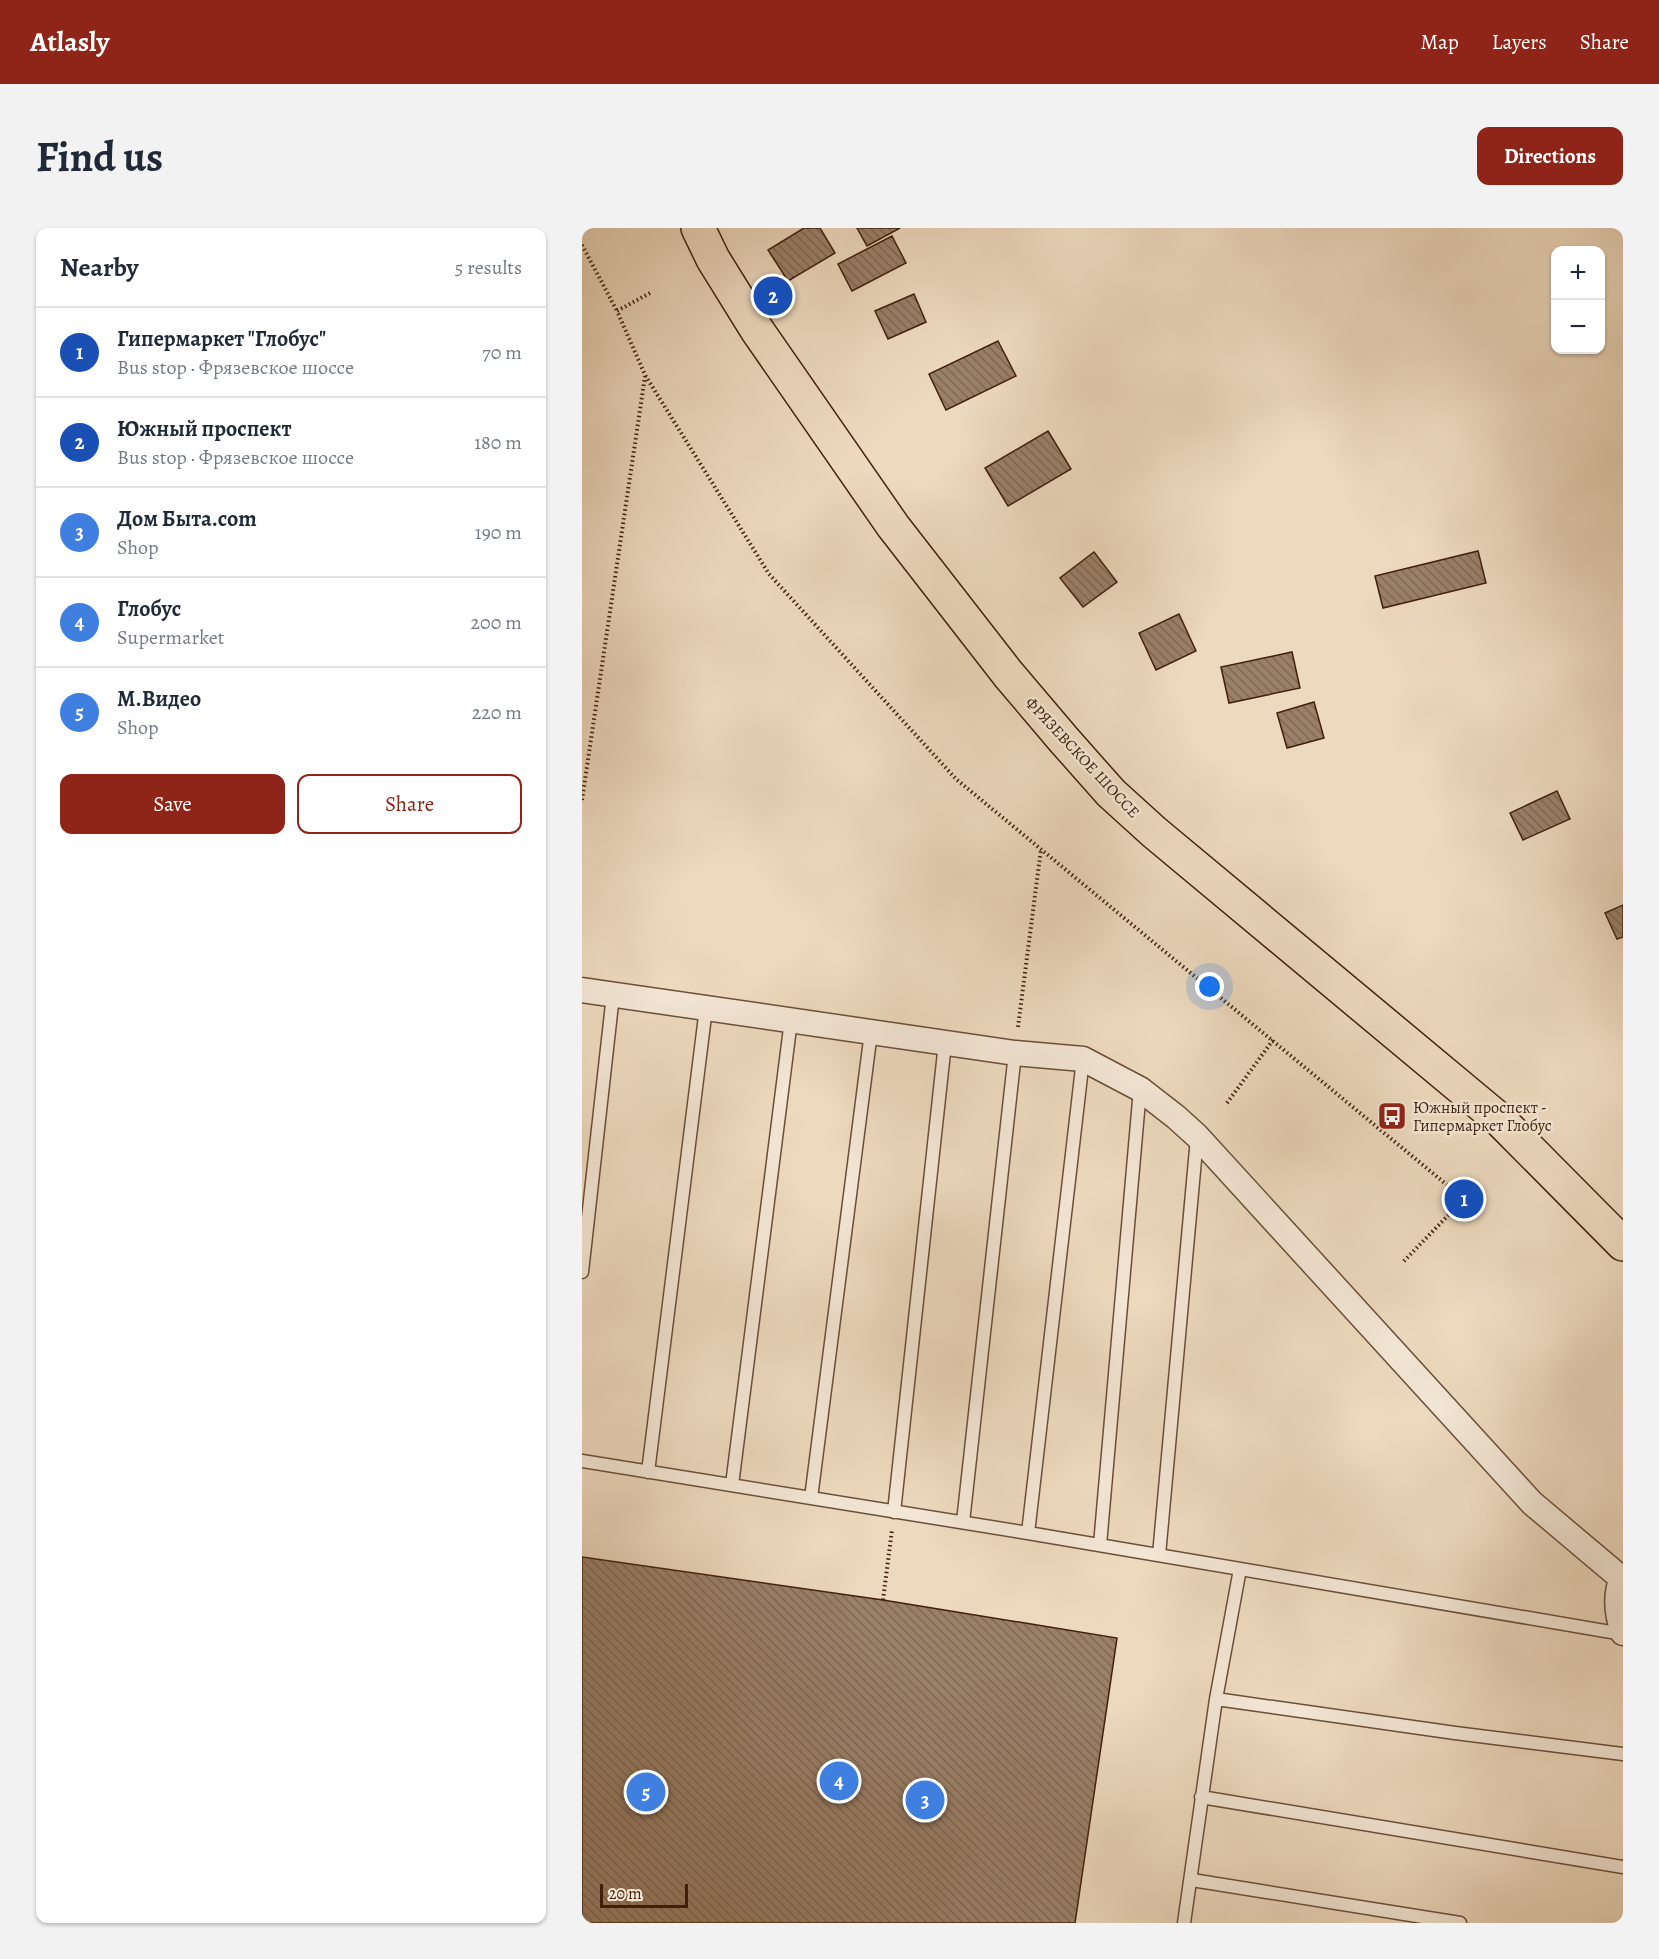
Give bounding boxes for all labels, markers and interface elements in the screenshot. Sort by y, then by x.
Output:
text: Atlasly [30,23,109,61]
text: Map [1420,28,1459,56]
text: Layers [1492,28,1547,56]
text: Share [1580,28,1629,56]
button: Directions [1477,127,1623,185]
text: Find us [36,128,163,185]
map controls [1551,246,1605,354]
button: + [1551,246,1605,300]
text: Nearby [60,250,139,285]
text: 5 results [455,254,522,281]
pin: 2 [754,274,792,318]
button: − [1551,300,1605,354]
text: Гипермаркет "Глобус" [117,324,326,354]
text: 1 [76,339,83,366]
text: 70 m [482,339,522,366]
text: Bus stop · Фрязевское шоссе [117,354,354,381]
text: Южный проспект [117,414,291,444]
text: 2 [75,429,84,456]
text: 180 m [474,429,522,456]
text: Bus stop · Фрязевское шоссе [117,444,354,471]
text: Дом Быта.com [117,504,257,534]
text: 3 [75,519,84,546]
text: 190 m [475,519,522,546]
text: Shop [117,534,159,561]
text: Глобус [117,594,181,624]
text: 4 [75,609,84,636]
text: 200 m [471,609,522,636]
text: Supermarket [117,624,224,651]
text: М.Видео [117,684,201,714]
street label: ФРЯЗЕВСКОЕ ШОССЕ [1020,692,1144,823]
text: 5 [75,699,84,726]
text: 220 m [472,699,522,726]
text: Shop [117,714,159,741]
button: Save [60,774,285,834]
button: Share [297,774,522,834]
your location [1195,972,1224,1001]
place label: Южный проспект - Гипермаркет Глобус [1413,1097,1552,1137]
bus stop icon: Южный проспект - Гипермаркет Глобус [1376,1100,1408,1132]
pin: 1 [1444,1176,1484,1222]
pin: 4 [820,1758,858,1804]
pin: 5 [626,1770,666,1814]
pin: 3 [906,1778,944,1822]
scale bar [600,1881,688,1908]
text: 20 m [609,1883,642,1905]

